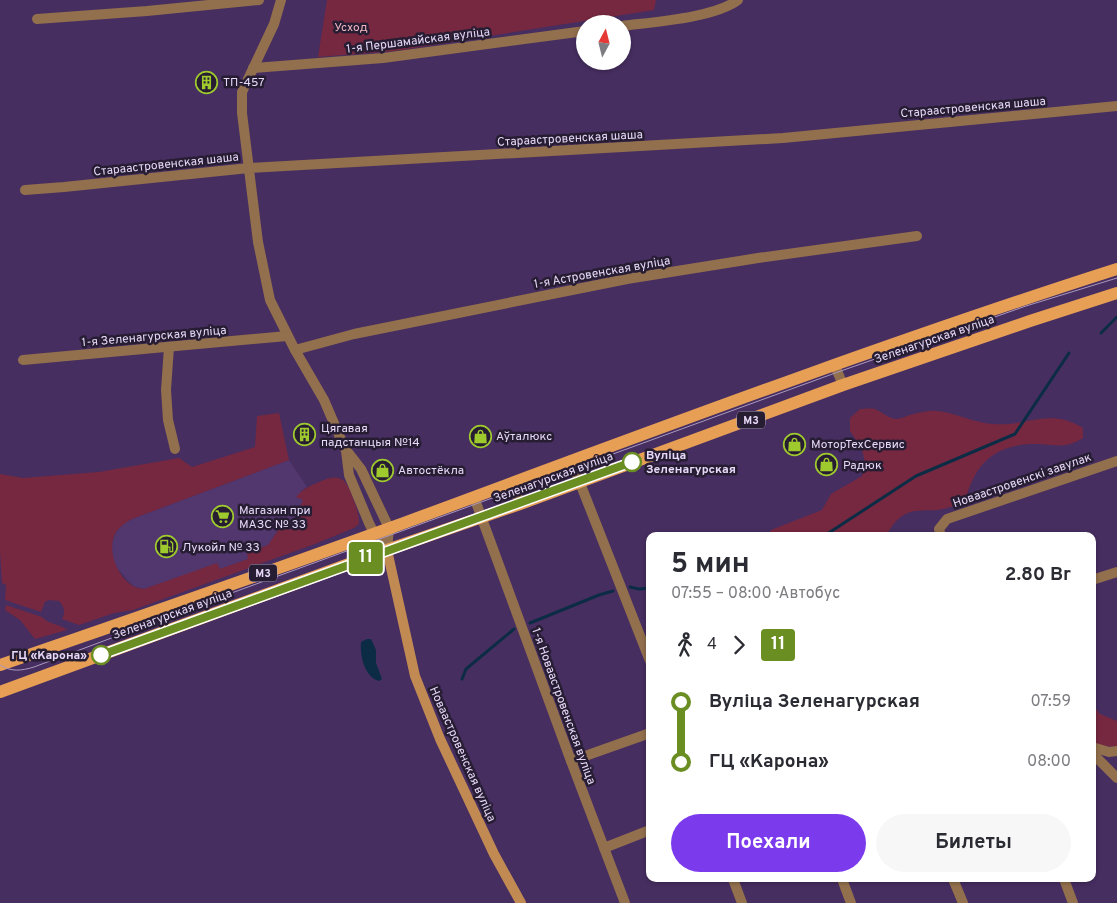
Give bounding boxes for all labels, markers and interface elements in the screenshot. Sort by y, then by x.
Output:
north arrow [576,15,631,70]
map controls [576,15,631,70]
park label: Усход [334,20,368,36]
street label: 1-я Першамайская вуліца [345,24,491,58]
building icon: ТП-457 [195,70,219,94]
place label: ТП-457 [223,75,265,91]
street label: Стараастровенская шаша [900,94,1046,122]
street label: Стараастровенская шаша [497,127,643,151]
street label: Стараастровенская шаша [93,149,240,181]
street label: 1-я Астровенская вуліца [533,253,672,293]
street label: Зеленагурская вуліца [872,312,997,368]
street label: 1-я Зеленагурская вуліца [81,323,227,351]
road number: М3 [737,412,765,428]
place label: Цягавая падстанцыя №14 [321,421,420,451]
building icon: Цягавая падстанцыя №14 [293,423,317,447]
shop icon: Аўталюкс [468,424,492,448]
place label: Аўталюкс [496,429,552,445]
shop icon: МоторТехСервис [783,432,807,456]
place label: МоторТехСервис [811,437,905,453]
place label: Вуліца Зеленагурская [646,448,736,478]
street label: Зеленагурская вуліца [491,449,615,507]
street label: Новаастровенскі завулак [951,450,1094,512]
marker: Вуліца Зеленагурская [622,452,642,472]
shop icon: Радюк [815,453,839,477]
shop icon: Автостёкла [370,458,394,482]
place label: Радюк [843,458,882,474]
place label: Автостёкла [398,463,464,479]
place label: Магазин при МАЗС № 33 [239,503,311,533]
supermarket icon: Магазин при МАЗС № 33 [211,505,235,529]
fuel station icon: Лукойл № 33 [154,535,178,559]
place label: Лукойл № 33 [182,540,260,556]
line badge: 11 [344,542,388,574]
text: 11 [359,546,373,569]
text: 5 мин [671,547,750,583]
text: 2.80 Br [1005,563,1071,587]
road number: М3 [249,564,277,582]
text: 07:55 – 08:00 · Автобус [671,584,840,604]
street label: Зеленагурская вуліца [110,586,234,644]
street label: 1-я Новаастровенская вуліца [527,626,599,787]
icon: walk [671,631,699,659]
icon: forward [725,631,753,659]
text: 11 [771,633,785,656]
text: 4 [707,635,717,655]
marker: ГЦ «Карона» [91,645,111,665]
place label: ГЦ «Карона» [11,648,87,664]
street label: Новаастровенская вуліца [425,684,499,824]
text: Вуліца Зеленагурская [709,690,920,714]
text: 07:59 [1031,692,1071,712]
text: ГЦ «Карона» [709,750,829,774]
text: 08:00 [1027,752,1071,772]
button: Поехали [671,814,866,872]
button: Билеты [876,814,1071,872]

